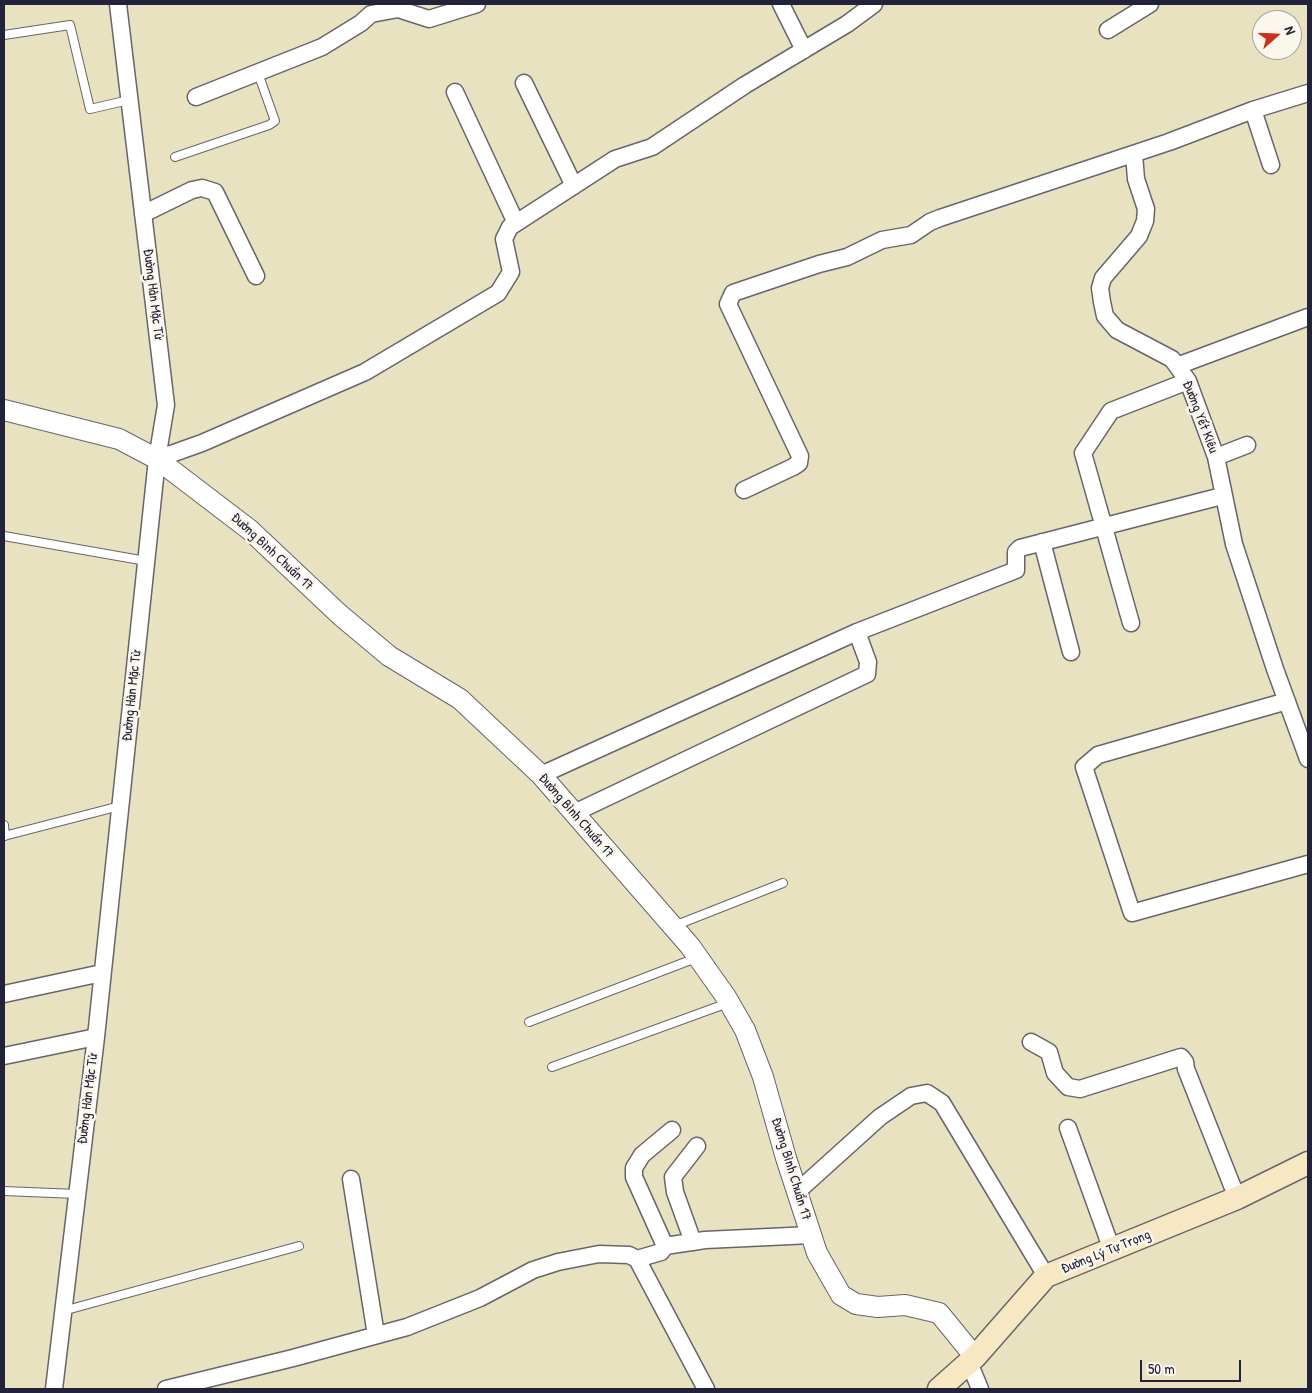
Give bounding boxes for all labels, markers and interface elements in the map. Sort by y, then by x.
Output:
north arrow [1252,10,1302,60]
text: N [1280,23,1301,37]
street label: Đường Hàn Mặc Tử [139,248,167,340]
street label: Đường Yết Kiêu [1179,378,1221,456]
street label: Đường Bình Chuẩn 17 [227,510,317,594]
street label: Đường Hàn Mặc Tử [119,650,145,742]
street label: Đường Bình Chuẩn 17 [535,770,617,862]
street label: Đường Hàn Mặc Tử [74,1053,102,1145]
street label: Đường Bình Chuẩn 17 [767,1116,815,1222]
street label: Đường Lý Tự Trọng [1059,1226,1153,1278]
scale bar [1142,1350,1243,1382]
text: 50 m [1148,1358,1175,1379]

